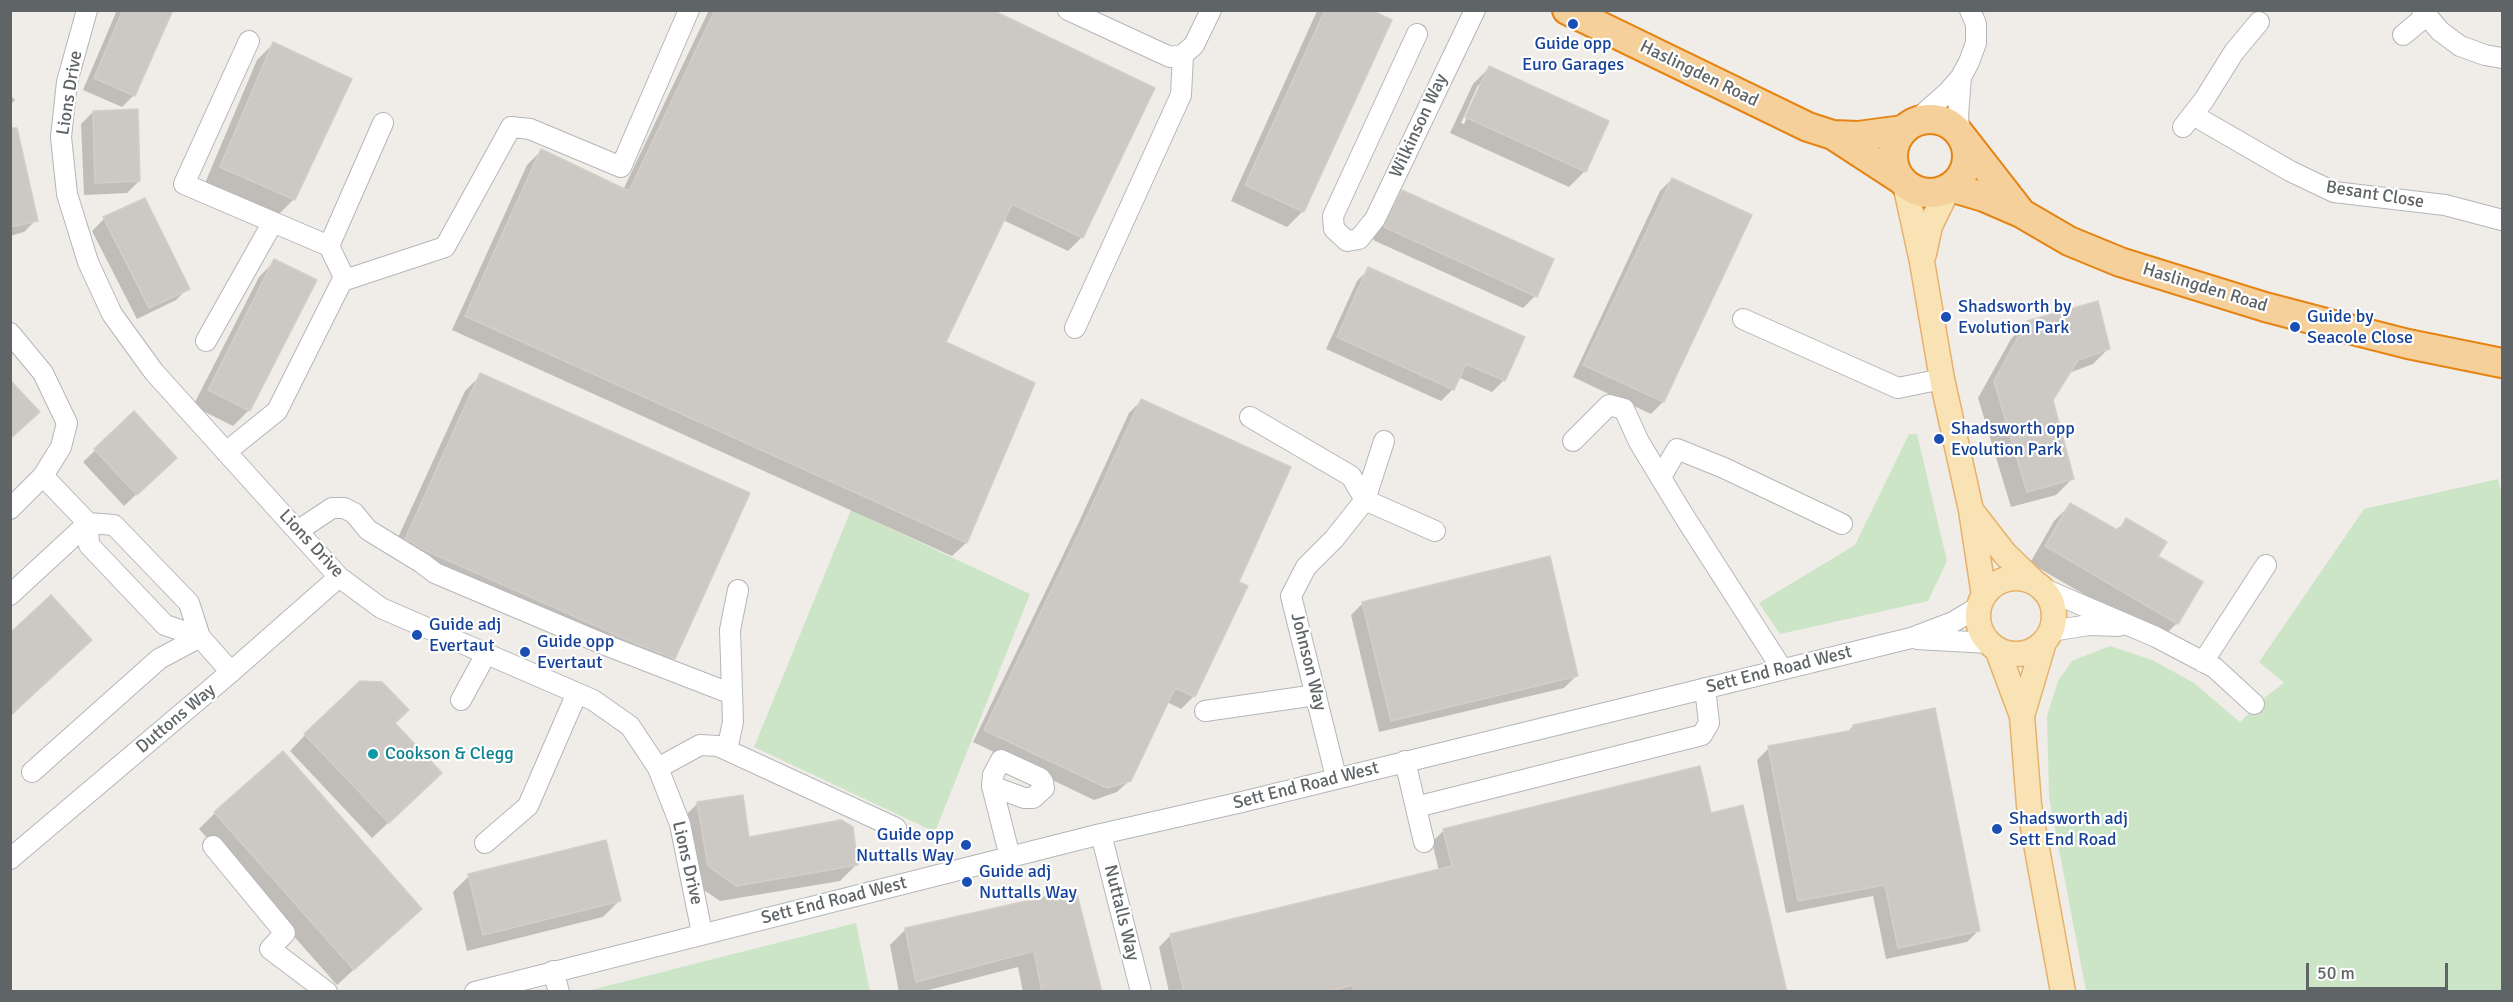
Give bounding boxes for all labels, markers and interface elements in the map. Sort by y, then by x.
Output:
marker: Guide opp Euro Garages [1566,17,1580,31]
place label: Guide opp Euro Garages [1522,33,1624,76]
street label: Haslingden Road [1636,36,1762,112]
street label: Lions Drive [53,49,87,137]
street label: Wilkinson Way [1386,71,1452,181]
street label: Besant Close [2324,177,2426,213]
street label: Haslingden Road [2140,259,2270,317]
place label: Shadsworth by Evolution Park [1958,296,2071,338]
place label: Guide by Seacole Close [2307,306,2413,348]
marker: Shadsworth by Evolution Park [1939,310,1953,324]
marker: Guide by Seacole Close [2288,320,2302,334]
place label: Shadsworth opp Evolution Park [1951,418,2075,460]
marker: Shadsworth opp Evolution Park [1932,432,1946,446]
street label: Lions Drive [274,505,348,583]
street label: Johnson Way [1285,611,1331,713]
place label: Guide adj Evertaut [429,614,501,656]
marker: Guide adj Evertaut [410,628,424,642]
place label: Guide opp Evertaut [537,631,614,674]
street label: Sett End Road West [1704,641,1854,699]
marker: Guide opp Evertaut [518,645,532,659]
street label: Duttons Way [132,680,220,758]
place label: Cookson & Clegg [385,743,514,765]
marker: Cookson & Clegg [366,747,380,761]
street label: Sett End Road West [1231,757,1381,815]
place label: Shadsworth adj Sett End Road [2009,808,2128,850]
street label: Lions Drive [667,819,707,907]
marker: Shadsworth adj Sett End Road [1990,822,2004,836]
place label: Guide opp Nuttalls Way [856,824,954,866]
marker: Guide opp Nuttalls Way [959,838,973,852]
place label: Guide adj Nuttalls Way [979,861,1077,904]
street label: Nuttalls Way [1099,863,1143,963]
street label: Sett End Road West [759,872,909,930]
marker: Guide adj Nuttalls Way [960,875,974,889]
scale bar [2309,951,2452,989]
text: 50 m [2317,962,2355,984]

